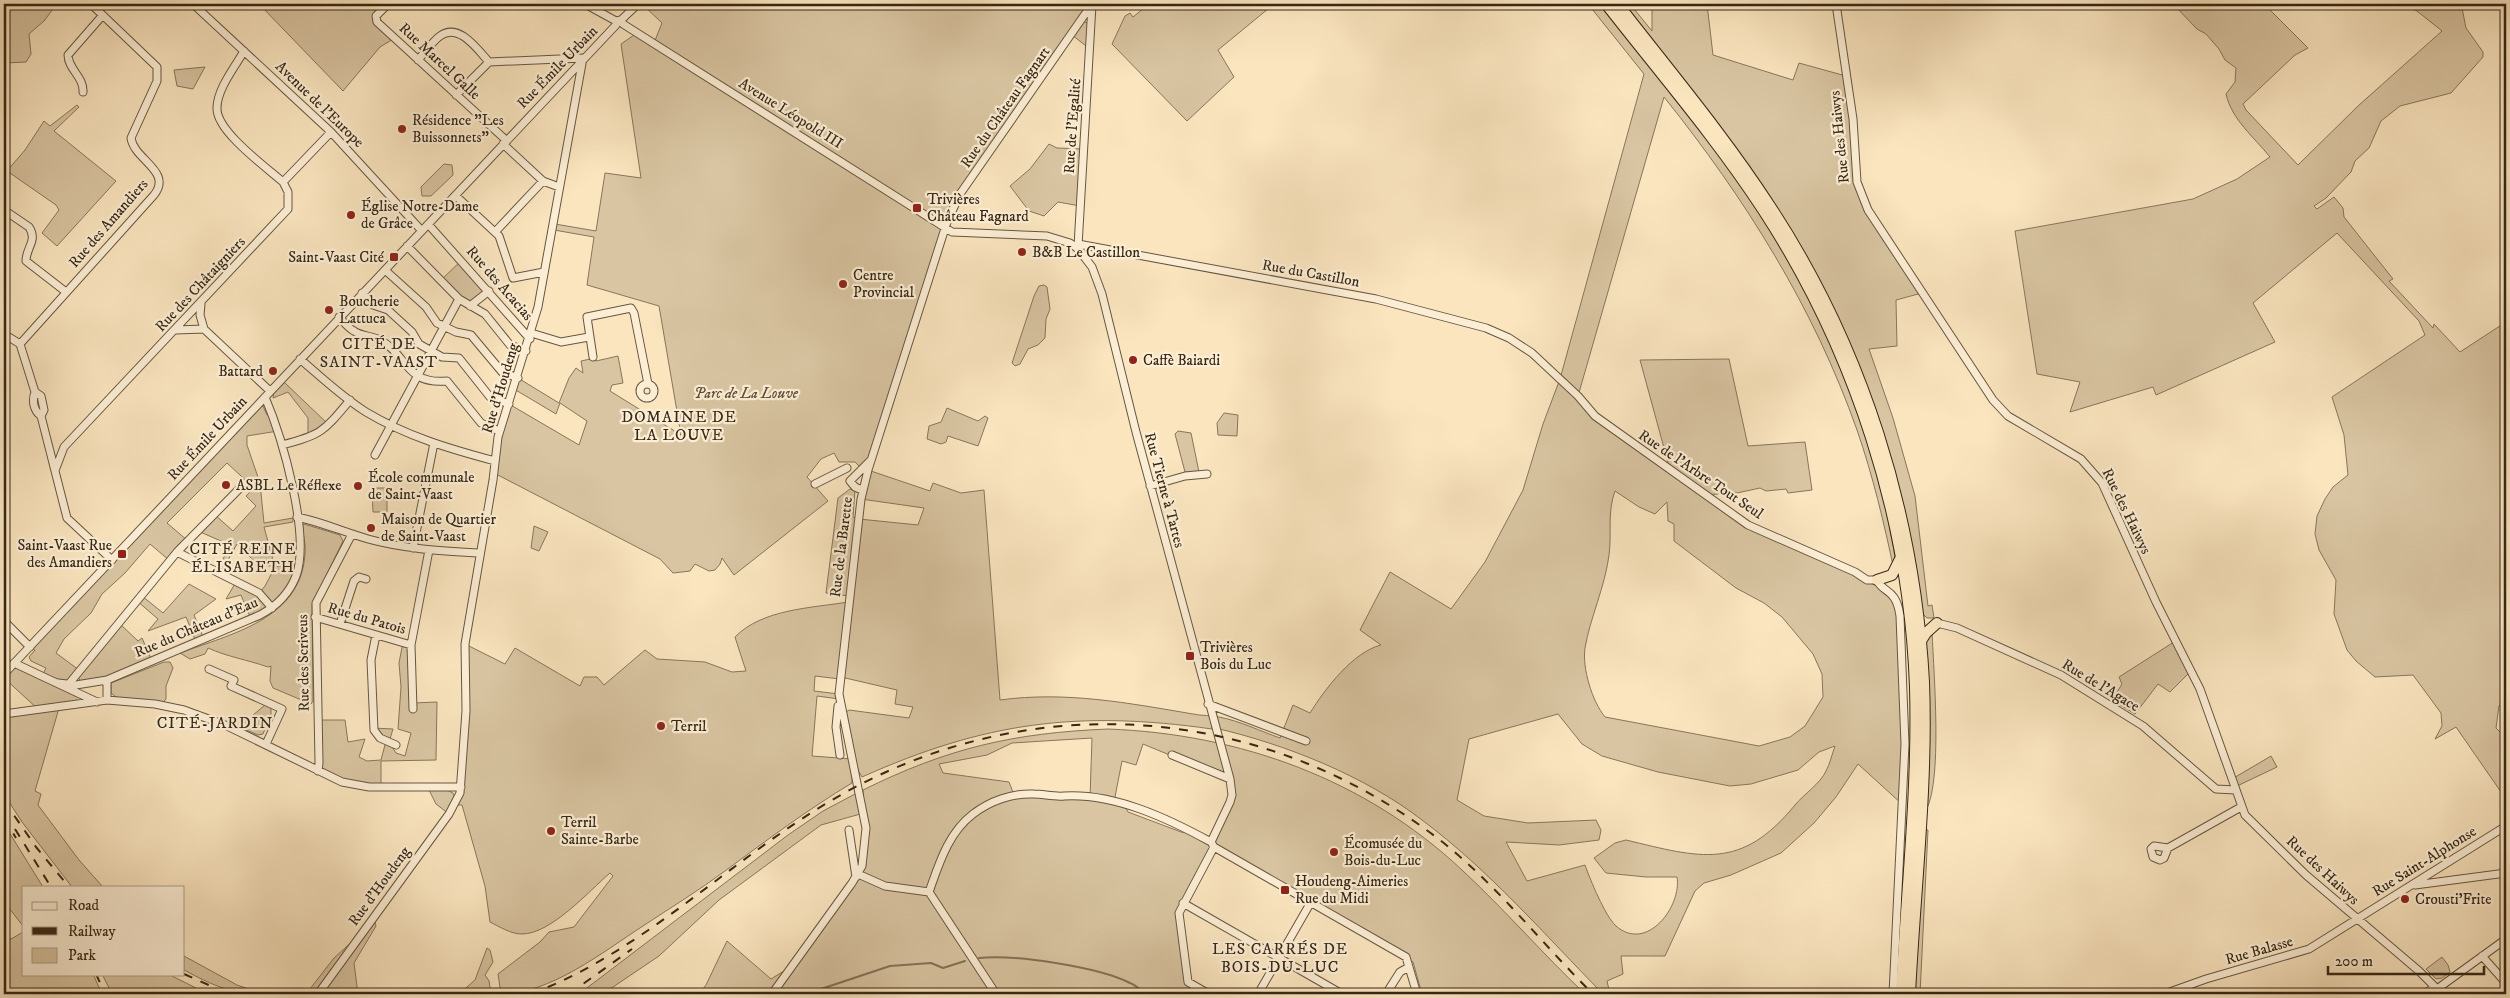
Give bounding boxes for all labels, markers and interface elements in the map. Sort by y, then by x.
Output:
street label: Rue Marcel Galle [395,19,484,104]
street label: Rue Émile Urbain [513,22,602,113]
street label: Rue du Château Fagnart [956,43,1055,172]
street label: Avenue de l'Europe [271,57,368,152]
street label: Avenue Léopold III [735,74,846,153]
street label: Rue de l'Egalité [1060,77,1085,174]
street label: Rue des Haiwys [1825,90,1854,184]
place label: Résidence "Les Buissonnets" [412,111,504,147]
marker: Résidence "Les Buissonnets" [396,123,408,135]
street label: Rue des Amandiers [65,175,152,272]
place label: Trivières Château Fagnard [927,190,1029,226]
place label: Église Notre-Dame de Grâce [361,197,479,233]
marker: Trivières Château Fagnard [911,202,923,214]
marker: Église Notre-Dame de Grâce [345,209,357,221]
street label: Rue des Châtaigniers [151,233,249,336]
street label: Rue des Acacias [462,242,537,325]
place label: B&B Le Castillon [1032,243,1140,262]
marker: B&B Le Castillon [1016,246,1028,258]
place label: Saint-Vaast Cité [288,248,385,267]
marker: Saint-Vaast Cité [388,251,400,263]
street label: Rue du Castillon [1261,256,1361,291]
place label: Centre Provincial [853,266,915,302]
marker: Centre Provincial [837,278,849,290]
place label: Boucherie Lattuca [339,292,399,328]
marker: Boucherie Lattuca [323,304,335,316]
district label: CITÉ DE SAINT-VAAST [320,334,438,372]
street label: Rue d'Houdeng [478,340,523,436]
place label: Caffè Baiardi [1143,351,1220,370]
marker: Caffè Baiardi [1127,354,1139,366]
place label: Battard [218,362,264,381]
marker: Battard [267,365,279,377]
park label: Parc de La Louve [694,384,799,403]
street label: Rue Émile Urbain [164,392,251,484]
district label: DOMAINE DE LA LOUVE [621,407,737,445]
street label: Rue de l'Arbre Tout Seul [1635,426,1767,524]
street label: Rue Tierne à Tartes [1140,430,1189,550]
street label: Rue des Haiwys [2098,465,2155,557]
place label: École communale de Saint-Vaast [368,468,475,504]
place label: ASBL Le Réflexe [236,476,341,495]
marker: ASBL Le Réflexe [220,479,232,491]
marker: École communale de Saint-Vaast [352,480,364,492]
street label: Rue de la Barette [826,496,857,598]
place label: Maison de Quartier de Saint-Vaast [381,510,496,546]
marker: Maison de Quartier de Saint-Vaast [365,522,377,534]
place label: Saint-Vaast Rue des Amandiers [17,536,112,572]
district label: CITÉ REINE ÉLISABETH [189,539,297,577]
marker: Saint-Vaast Rue des Amandiers [116,548,128,560]
street label: Rue du Château d'Eau [132,593,261,662]
street label: Rue du Patois [325,598,408,639]
street label: Rue des Scriveus [293,614,314,712]
place label: Trivières Bois du Luc [1200,638,1272,674]
marker: Trivières Bois du Luc [1184,650,1196,662]
street label: Rue de l'Agace [2058,655,2143,716]
district label: CITÉ-JARDIN [157,713,273,733]
place label: Terril [671,717,707,736]
marker: Terril [655,720,667,732]
place label: Terril Sainte-Barbe [561,813,639,849]
street label: Rue Saint-Alphonse [2369,822,2480,901]
marker: Terril Sainte-Barbe [545,825,557,837]
street label: Rue des Haiwys [2282,832,2363,909]
place label: Écomusée du Bois-du-Luc [1344,834,1422,870]
street label: Rue d'Houdeng [344,842,415,930]
marker: Écomusée du Bois-du-Luc [1328,846,1340,858]
place label: Houdeng-Aimeries Rue du Midi [1295,872,1408,908]
marker: Houdeng-Aimeries Rue du Midi [1279,884,1291,896]
legend [22,886,185,976]
place label: Crousti'Frite [2415,890,2491,909]
marker: Crousti'Frite [2399,893,2411,905]
text: Road [68,896,100,915]
text: Railway [68,922,116,941]
street label: Rue Balasse [2223,932,2295,969]
district label: LES CARRÉS DE BOIS-DU-LUC [1212,939,1348,977]
scale bar [2328,943,2484,975]
text: Park [68,946,97,965]
text: 200 m [2335,952,2373,971]

